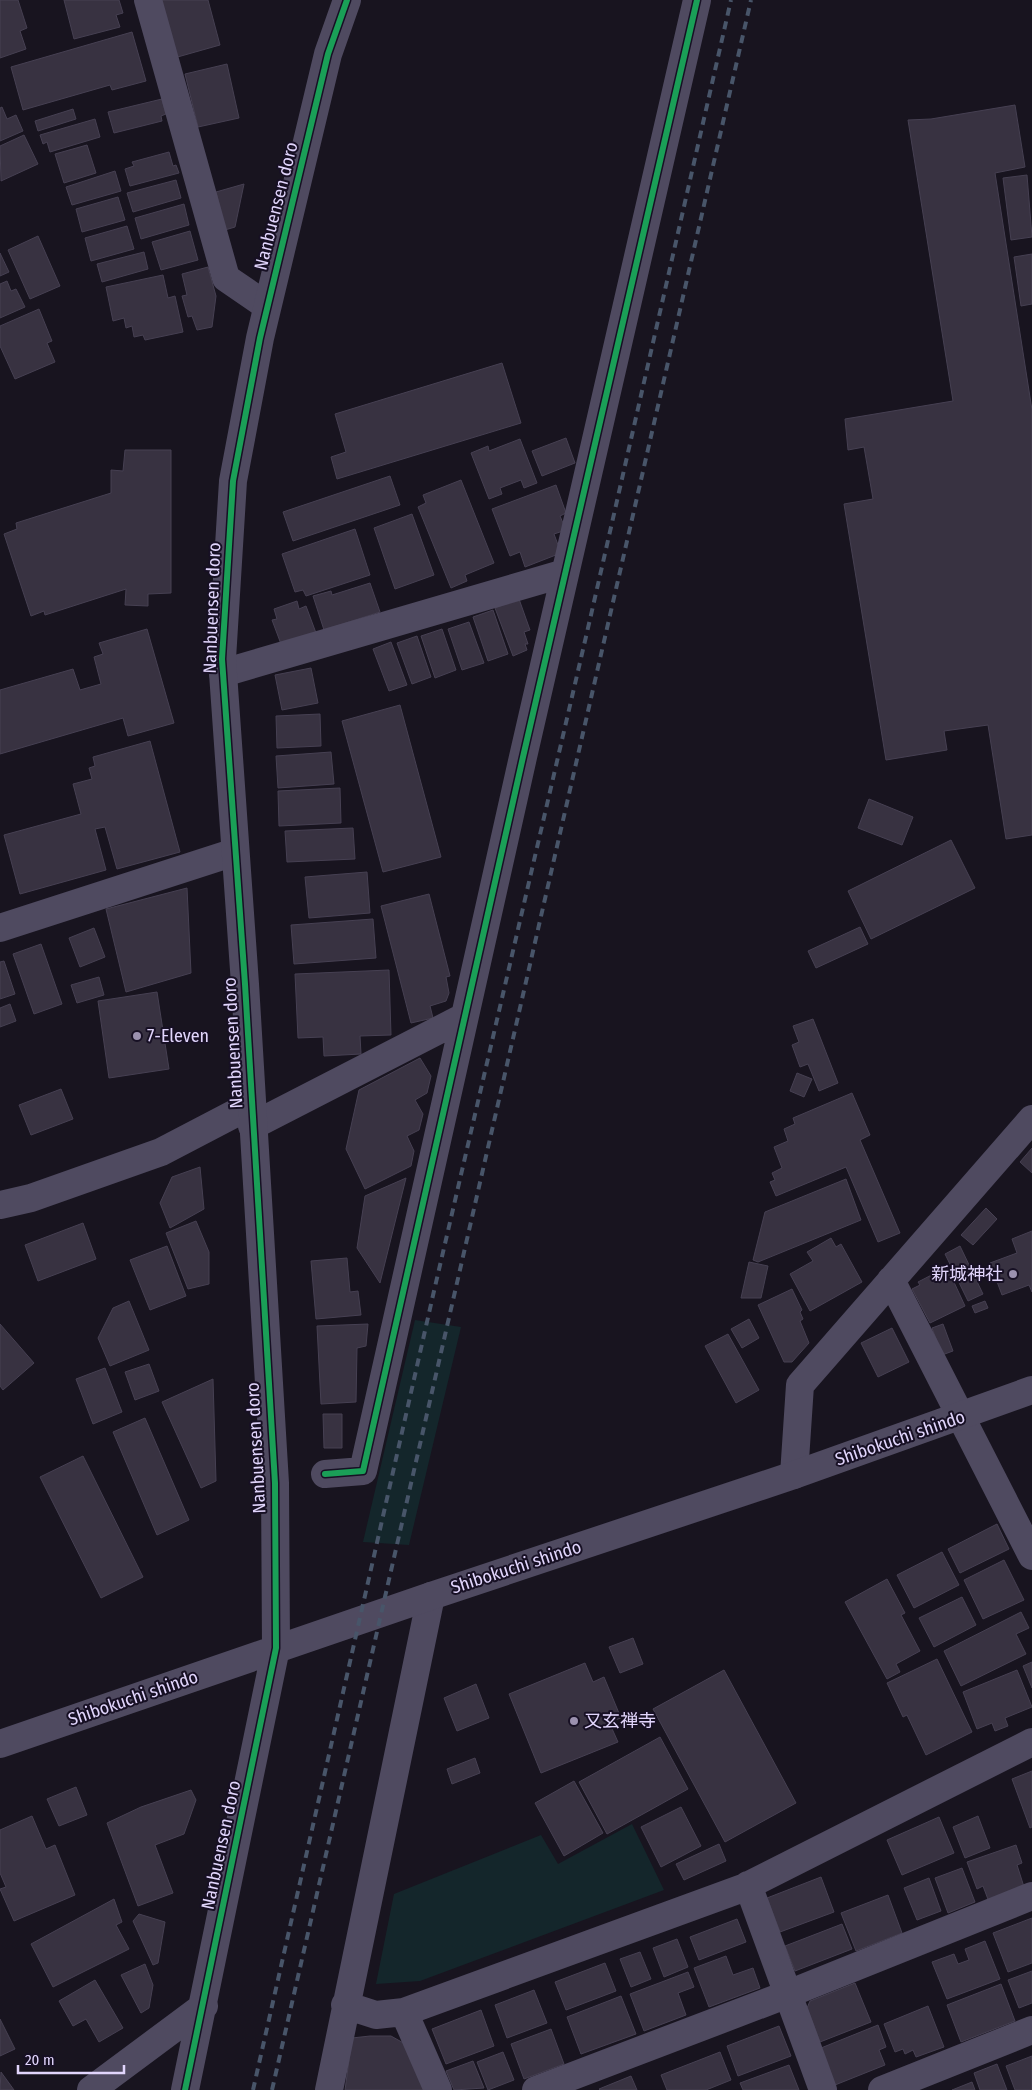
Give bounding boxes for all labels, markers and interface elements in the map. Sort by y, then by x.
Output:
street label: Nanbuensen doro [249,140,303,272]
street label: Nanbuensen doro [199,542,225,674]
street label: Nanbuensen doro [219,977,247,1109]
place label: 7-Eleven [147,1025,209,1047]
marker: 7-Eleven [131,1030,143,1042]
place label: 新城神社 [931,1263,1003,1285]
marker: 新城神社 [1007,1268,1019,1280]
street label: Nanbuensen doro [242,1382,270,1514]
street label: Shibokuchi shindo [832,1405,968,1471]
street label: Shibokuchi shindo [448,1536,584,1598]
street label: Shibokuchi shindo [65,1665,201,1731]
place label: 又玄禅寺 [584,1710,656,1732]
marker: 又玄禅寺 [568,1715,580,1727]
street label: Nanbuensen doro [197,1779,245,1911]
scale bar [18,2042,124,2074]
text: 20 m [25,2051,55,2069]

